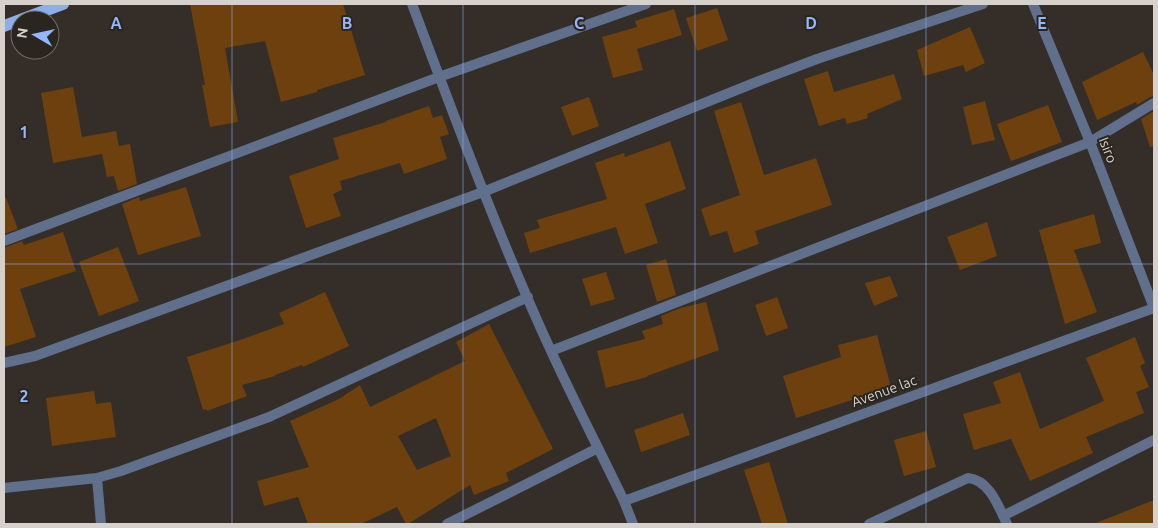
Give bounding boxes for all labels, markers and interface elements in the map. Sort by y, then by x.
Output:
north arrow [10,10,60,60]
text: A [110,14,122,32]
text: B [342,14,352,32]
text: C [574,14,584,32]
text: D [805,14,817,32]
text: E [1037,14,1047,32]
text: N [13,27,31,39]
text: 1 [19,123,29,141]
street label: Isiro [1096,135,1120,165]
street label: Avenue lac [849,372,919,410]
text: 2 [19,387,29,405]

